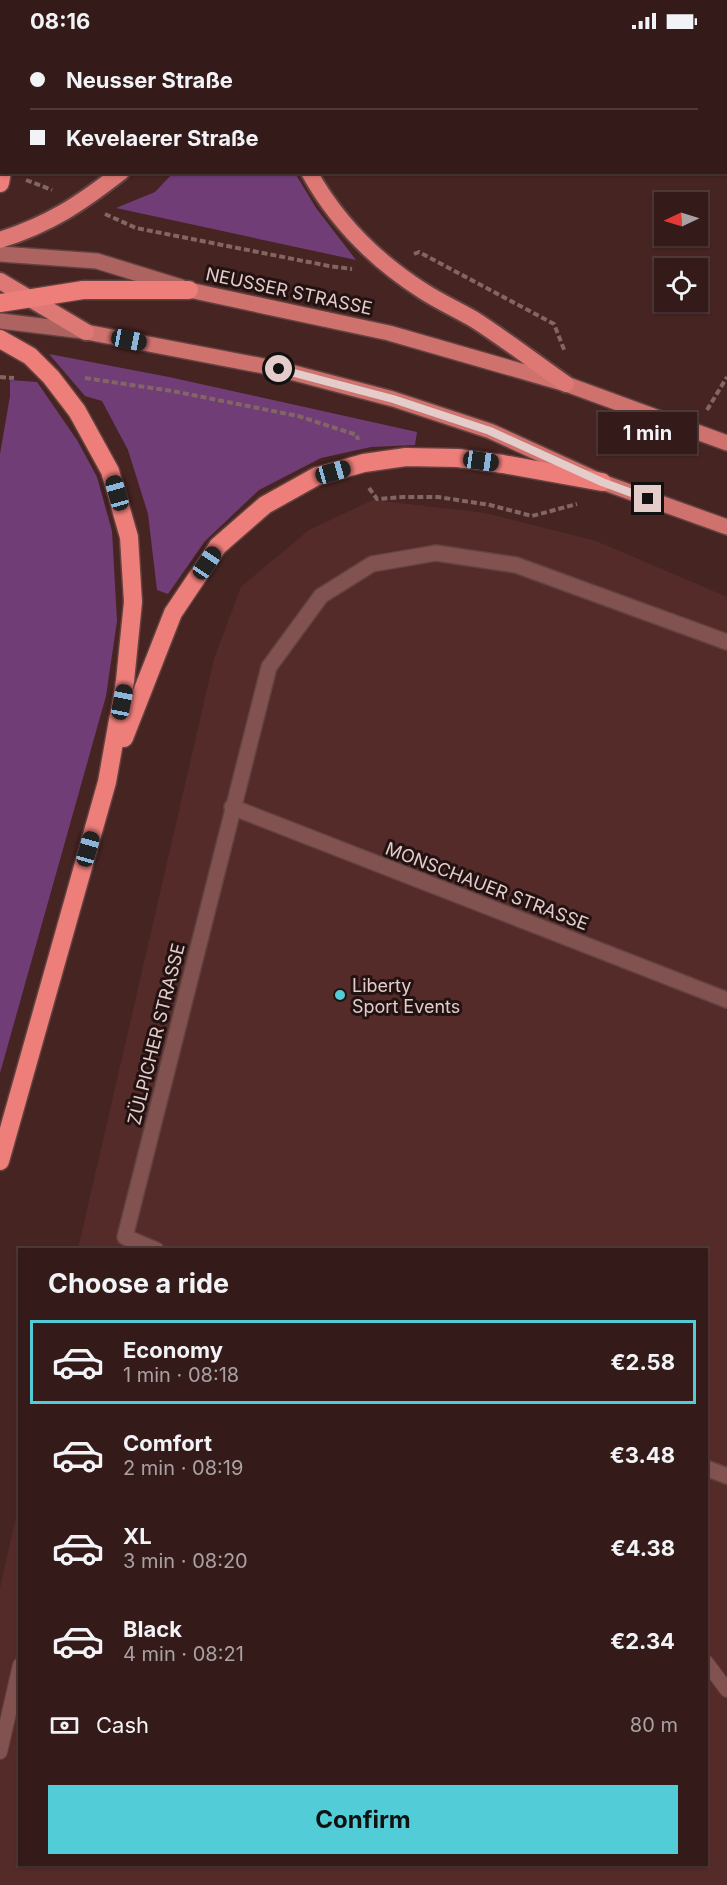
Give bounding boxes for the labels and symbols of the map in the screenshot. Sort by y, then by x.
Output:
north arrow [654,192,708,246]
street label: NEUSSER STRASSE [204,263,374,319]
car [110,328,148,352]
route start [265,355,292,382]
callout: 1 min [598,412,698,454]
car [462,450,500,472]
car [313,458,353,486]
car [103,473,131,513]
route end [634,485,661,512]
car [189,543,225,583]
car [110,683,134,721]
car [74,829,102,869]
street label: MONSCHAUER STRASSE [383,838,591,934]
street label: ZÜLPICHER STRASSE [122,941,189,1127]
place label: Liberty Sport Events [352,975,460,1017]
marker: Liberty Sport Events [333,988,347,1002]

